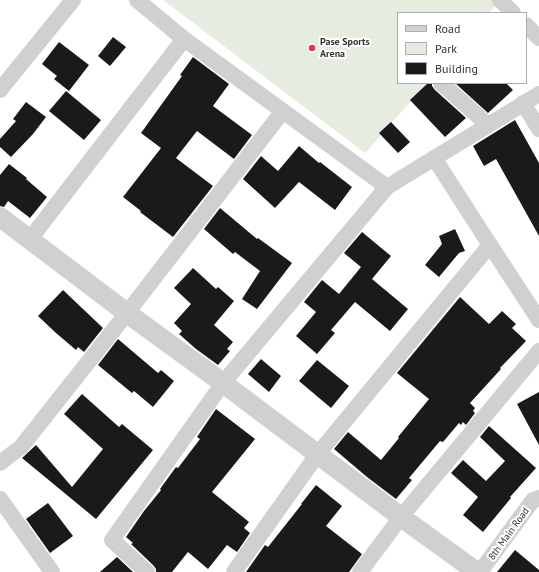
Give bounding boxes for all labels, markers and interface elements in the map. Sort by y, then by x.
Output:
legend [397,12,527,84]
text: Road [435,21,460,36]
place label: Pase Sports Arena [320,36,370,60]
text: Park [435,41,457,56]
marker: Pase Sports Arena [307,43,317,53]
text: Building [435,61,478,76]
street label: 8th Main Road [486,505,532,563]

